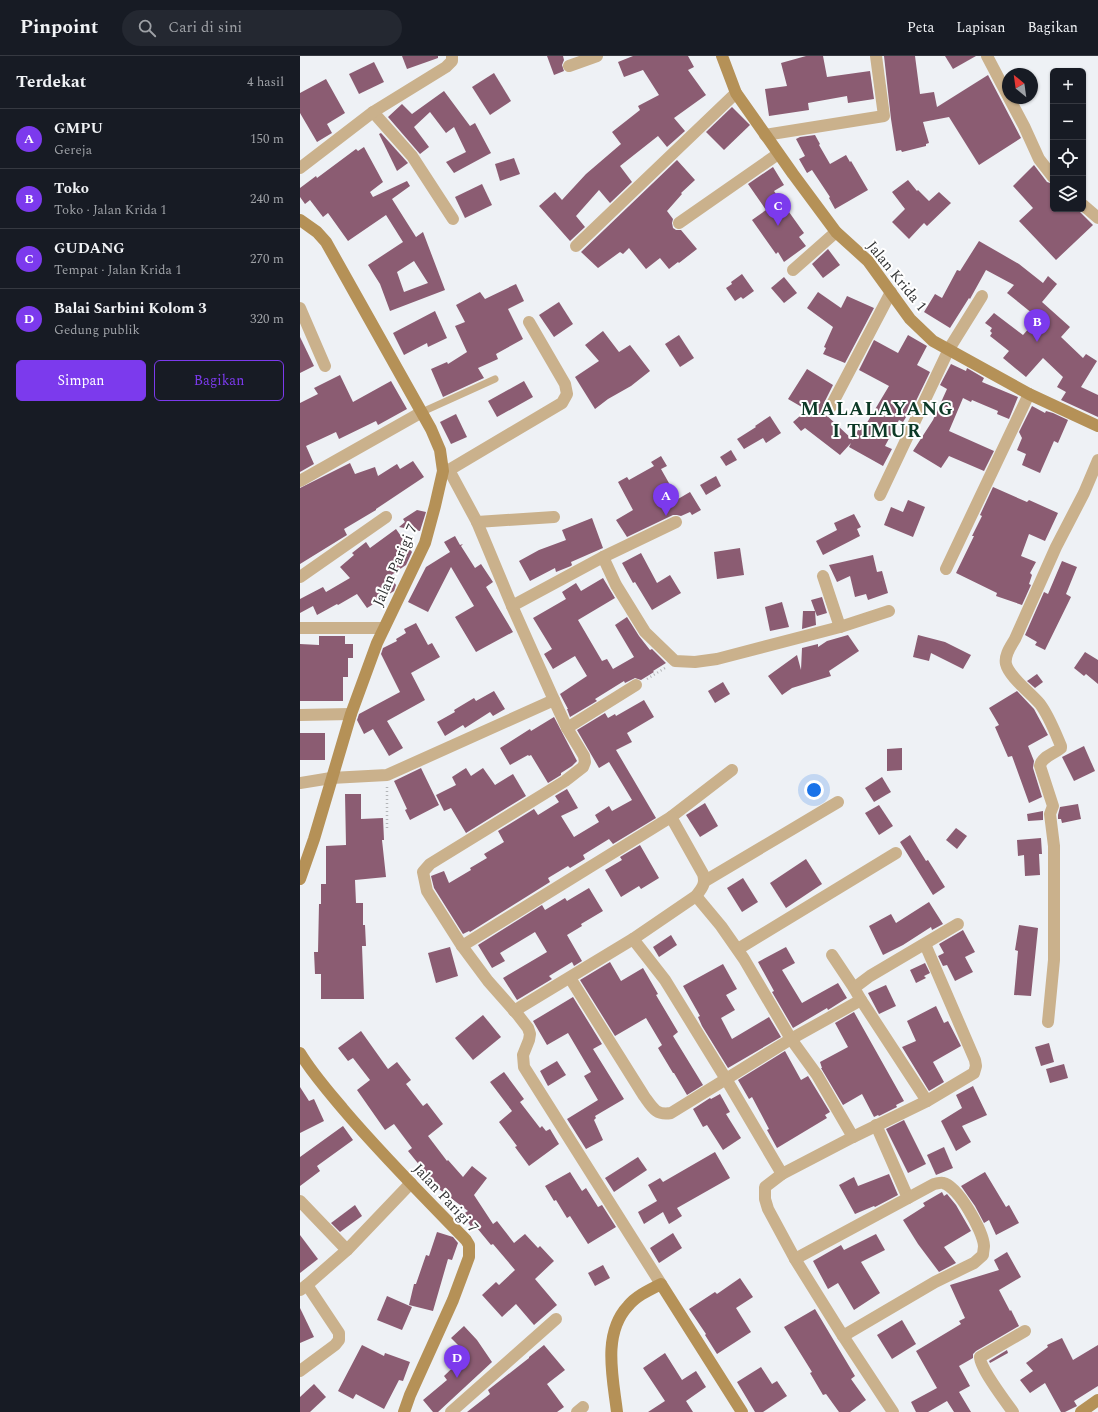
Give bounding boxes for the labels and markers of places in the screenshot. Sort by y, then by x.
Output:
pin: C [765,193,791,226]
pin: B [1024,309,1050,342]
pin: A [653,483,679,516]
pin: D [444,1345,470,1378]

